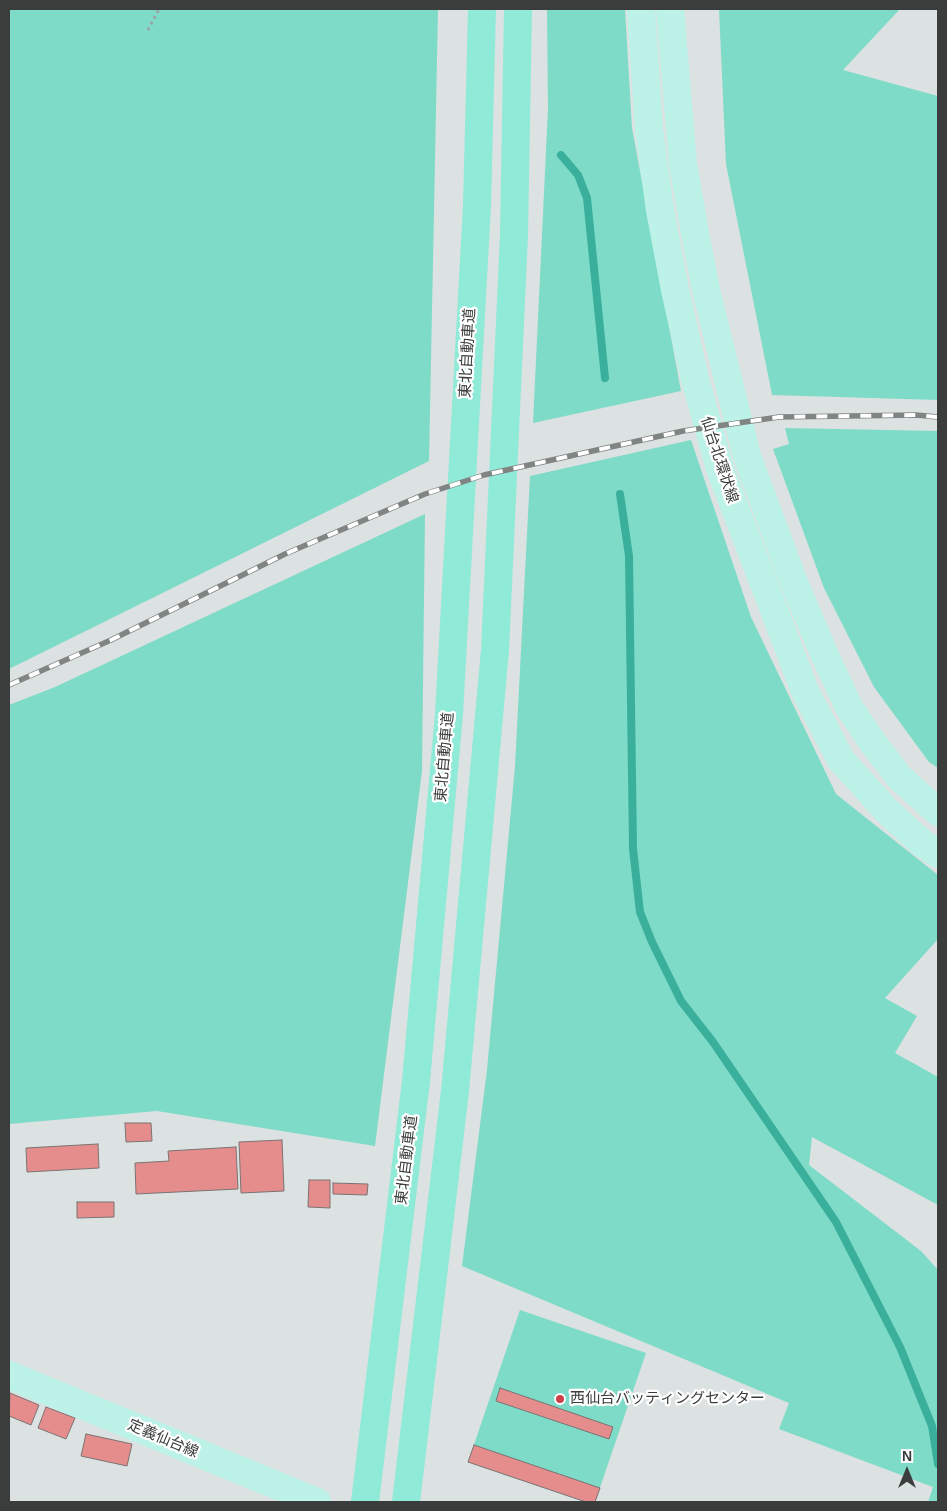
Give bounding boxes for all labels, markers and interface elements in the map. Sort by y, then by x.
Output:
street label: 東北自動車道 [457,308,479,398]
street label: 仙台北環状線 [697,414,741,506]
street label: 東北自動車道 [432,711,458,803]
street label: 東北自動車道 [393,1114,421,1206]
place label: 西仙台バッティングセンター [570,1390,765,1408]
marker: 西仙台バッティングセンター [554,1393,566,1405]
street label: 定義仙台線 [125,1416,201,1462]
north arrow [882,1446,932,1496]
text: N [902,1448,912,1464]

